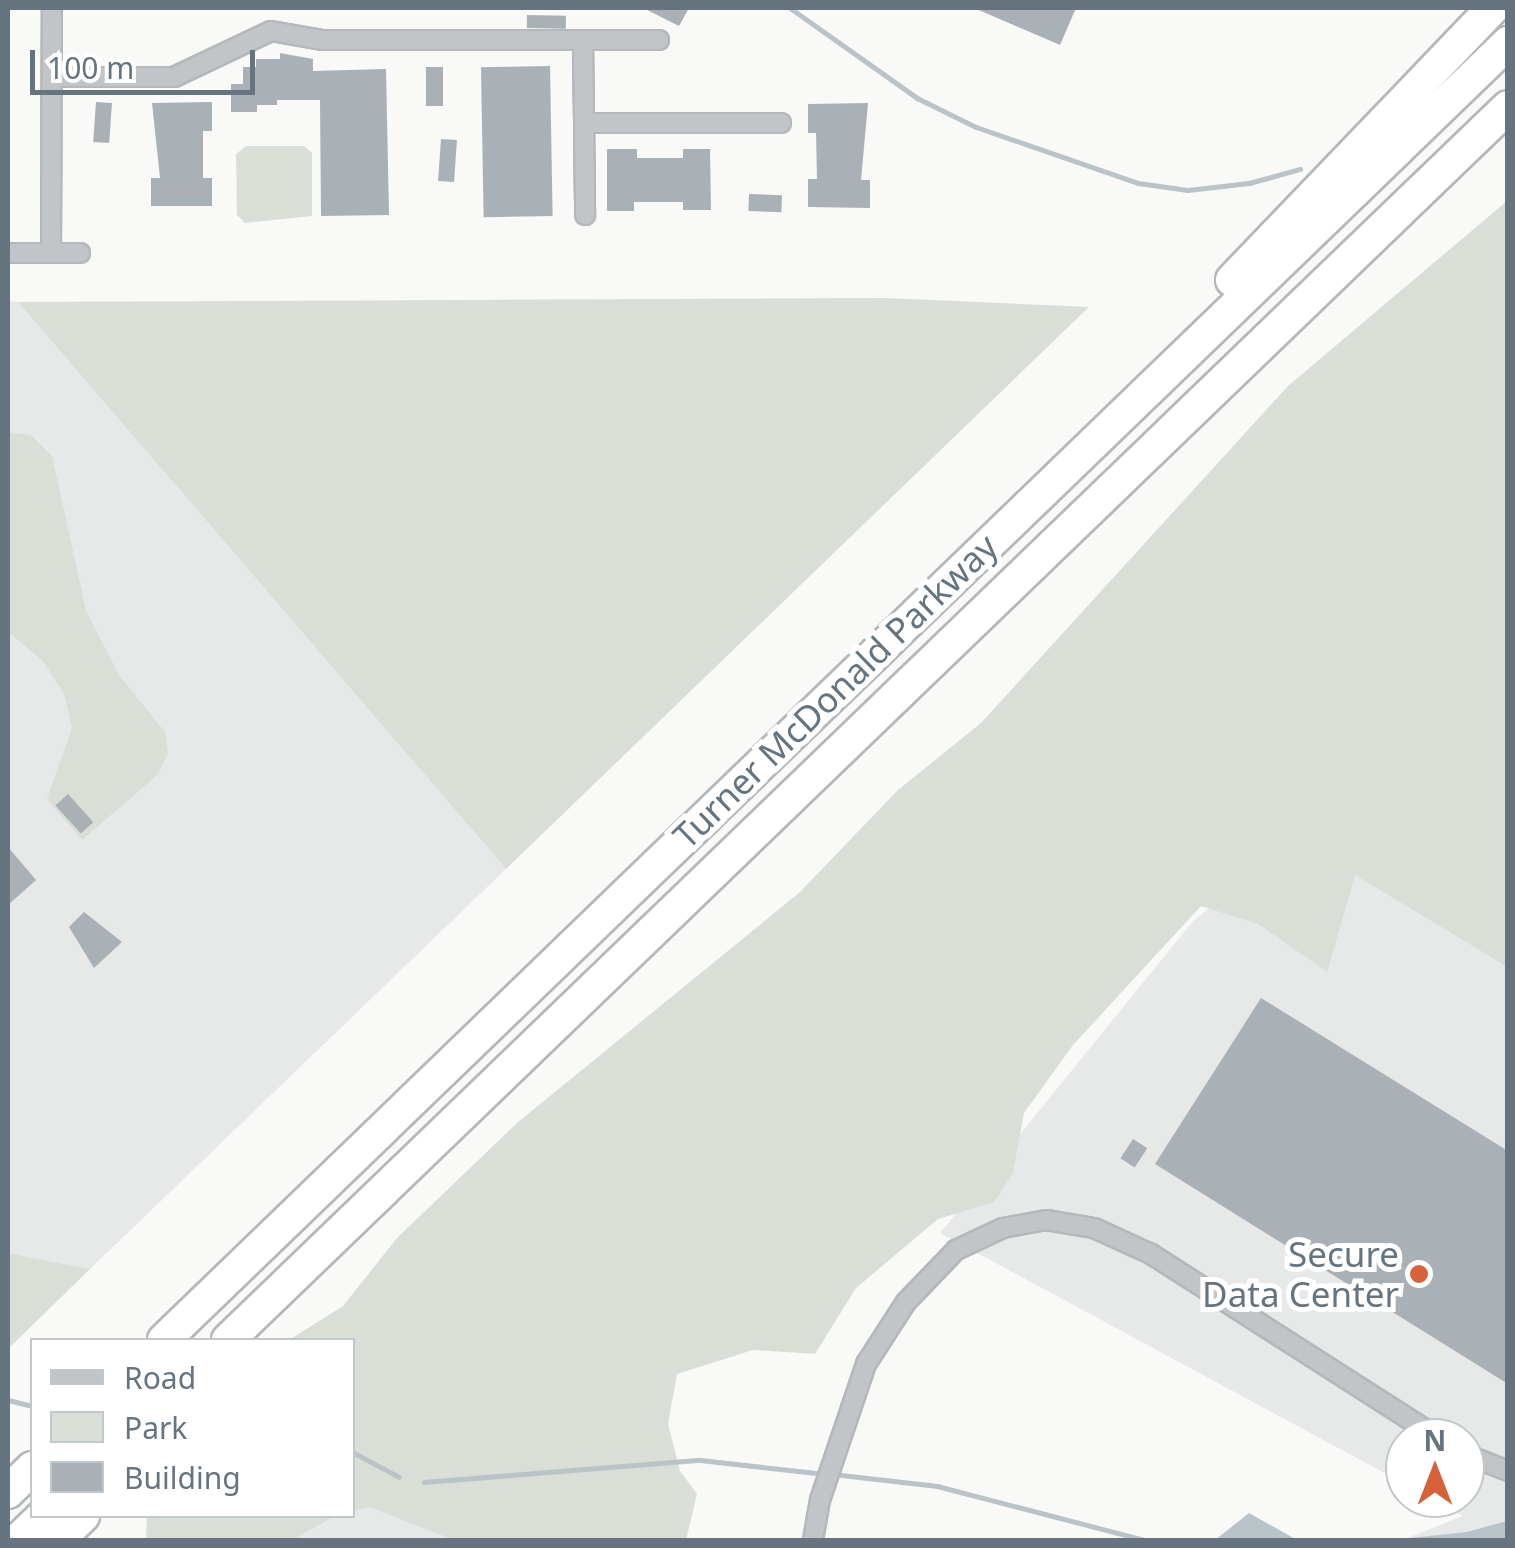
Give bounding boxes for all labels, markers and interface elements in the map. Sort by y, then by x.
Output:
scale bar [35,30,260,92]
text: 100 m [47,47,134,88]
street label: Turner McDonald Parkway [664,525,1006,857]
place label: Secure Data Center [1202,1233,1399,1315]
marker: Secure Data Center [1408,1263,1430,1285]
legend [30,1338,355,1518]
text: Road [124,1357,196,1398]
text: Park [124,1407,187,1448]
north arrow [1385,1418,1485,1518]
text: N [1424,1421,1446,1459]
text: Building [124,1457,241,1498]

